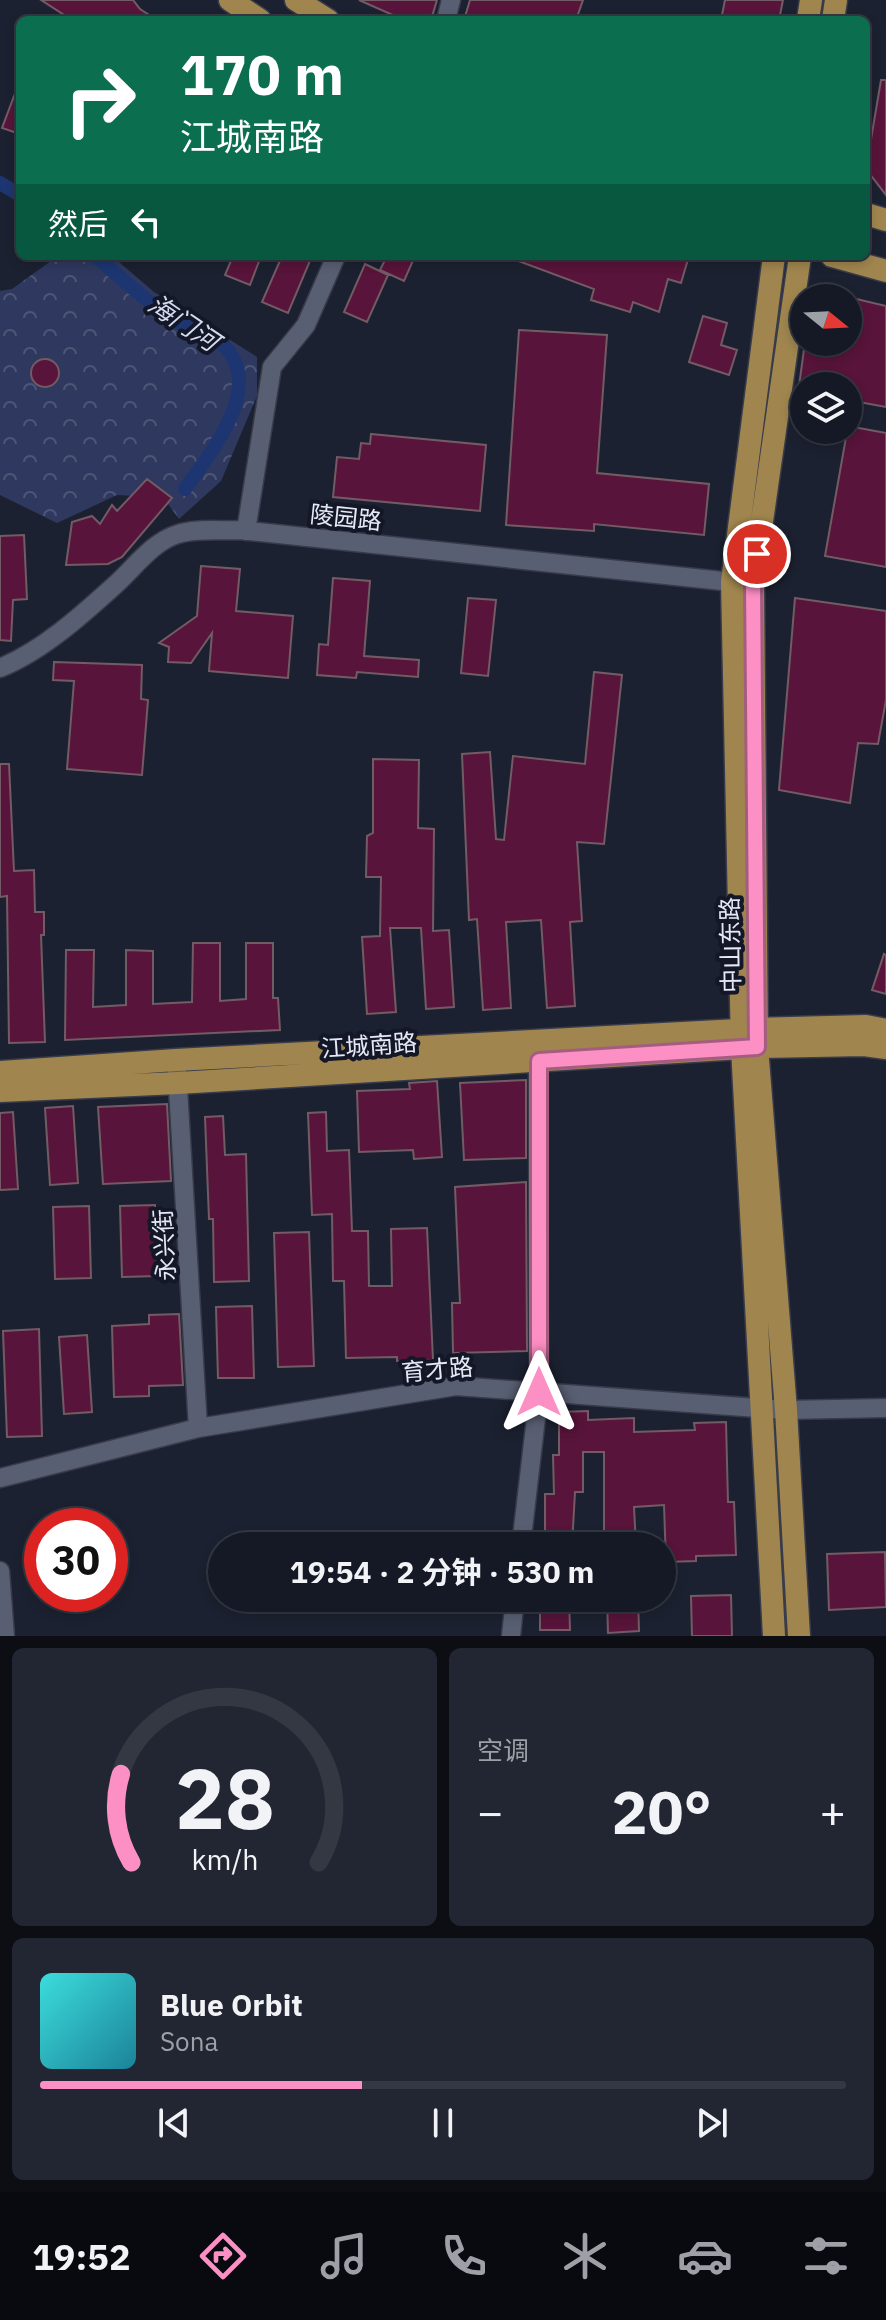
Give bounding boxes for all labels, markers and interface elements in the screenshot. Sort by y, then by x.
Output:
text: 170 m [180,38,344,110]
icon: right [48,48,152,152]
text: 江城南路 [180,113,324,160]
icon: left [124,200,168,244]
text: 然后 [48,204,108,243]
north arrow [790,284,862,356]
map controls [790,284,862,444]
water label: 海门河 [142,286,230,361]
button: layers [790,372,862,444]
street label: 陵园路 [309,497,383,537]
pin [723,520,791,588]
icon: arrive [735,532,779,576]
street label: 中山东路 [713,897,747,993]
street label: 江城南路 [320,1026,418,1064]
street label: 永兴街 [146,1208,182,1282]
street label: 育才路 [400,1350,474,1388]
position arrow [497,1350,581,1434]
speed limit sign: 30 [24,1508,128,1612]
text: 19:54 · 2 分钟 · 530 m [290,1552,594,1591]
text: 空调 [477,1733,529,1767]
text: 28 [175,1744,274,1852]
text: 20° [611,1772,712,1851]
text: − [477,1783,503,1840]
text: + [820,1783,846,1840]
text: km/h [191,1841,258,1878]
text: Blue Orbit [160,1985,303,2024]
text: Sona [160,2024,218,2058]
icon: previous [152,2101,196,2145]
icon: pause [421,2101,465,2145]
icon: next [690,2101,734,2145]
icon: directions [195,2228,251,2284]
icon: music [316,2228,372,2284]
icon: phone [436,2228,492,2284]
icon: climate [557,2228,613,2284]
icon: car [677,2228,733,2284]
icon: filters [798,2228,854,2284]
text: 19:52 [32,2233,131,2280]

